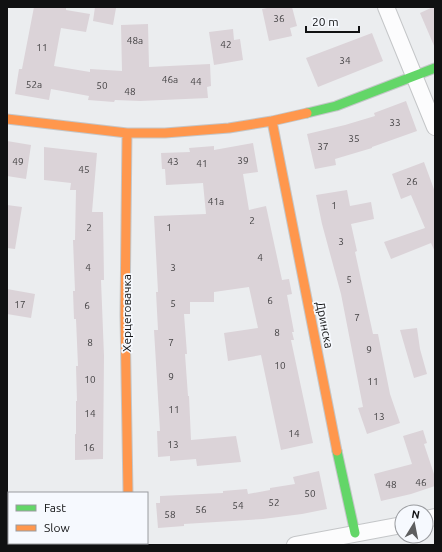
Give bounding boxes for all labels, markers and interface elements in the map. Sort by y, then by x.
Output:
scale bar [306,8,359,34]
house number: 36 [273,13,285,24]
text: 20 m [312,15,339,28]
house number: 48a [127,35,143,46]
house number: 42 [220,39,232,50]
house number: 11 [36,42,48,53]
house number: 34 [339,55,351,66]
house number: 46a [162,74,178,85]
house number: 44 [190,76,202,87]
house number: 52a [26,79,42,90]
house number: 50 [96,80,108,91]
house number: 48 [124,86,136,97]
house number: 33 [389,117,401,128]
house number: 35 [348,133,360,144]
house number: 37 [317,141,329,152]
house number: 39 [237,155,249,166]
house number: 49 [12,156,24,167]
house number: 43 [167,156,179,167]
house number: 41 [196,158,208,169]
house number: 45 [78,164,90,175]
house number: 26 [406,176,418,187]
house number: 41a [208,196,224,207]
house number: 1 [331,200,337,211]
house number: 2 [249,215,255,226]
house number: 2 [86,222,92,233]
house number: 1 [166,222,172,233]
house number: 3 [338,236,344,247]
house number: 4 [257,252,263,263]
house number: 4 [85,262,91,273]
house number: 3 [170,262,176,273]
street label: Херцеговачка [120,274,133,352]
house number: 5 [346,274,352,285]
house number: 6 [267,295,273,306]
house number: 5 [170,298,176,309]
house number: 17 [14,299,26,310]
house number: 6 [84,300,90,311]
street label: Дринска [314,300,336,350]
house number: 7 [354,312,360,323]
house number: 8 [274,327,280,338]
house number: 8 [87,337,93,348]
house number: 7 [168,337,174,348]
house number: 9 [366,344,372,355]
house number: 10 [274,360,286,371]
house number: 9 [168,371,174,382]
house number: 10 [84,374,96,385]
house number: 11 [367,376,379,387]
house number: 11 [168,404,180,415]
house number: 14 [84,408,96,419]
house number: 13 [373,411,385,422]
house number: 14 [288,428,300,439]
house number: 13 [167,439,179,450]
house number: 16 [83,442,95,453]
house number: 46 [415,477,427,488]
house number: 48 [385,479,397,490]
house number: 50 [304,488,316,499]
legend [8,492,148,544]
house number: 52 [268,497,280,508]
house number: 54 [232,500,244,511]
text: Fast [44,501,66,514]
house number: 56 [195,504,207,515]
north arrow [394,504,434,544]
text: N [411,508,421,521]
house number: 58 [164,509,176,520]
text: Slow [44,521,70,534]

